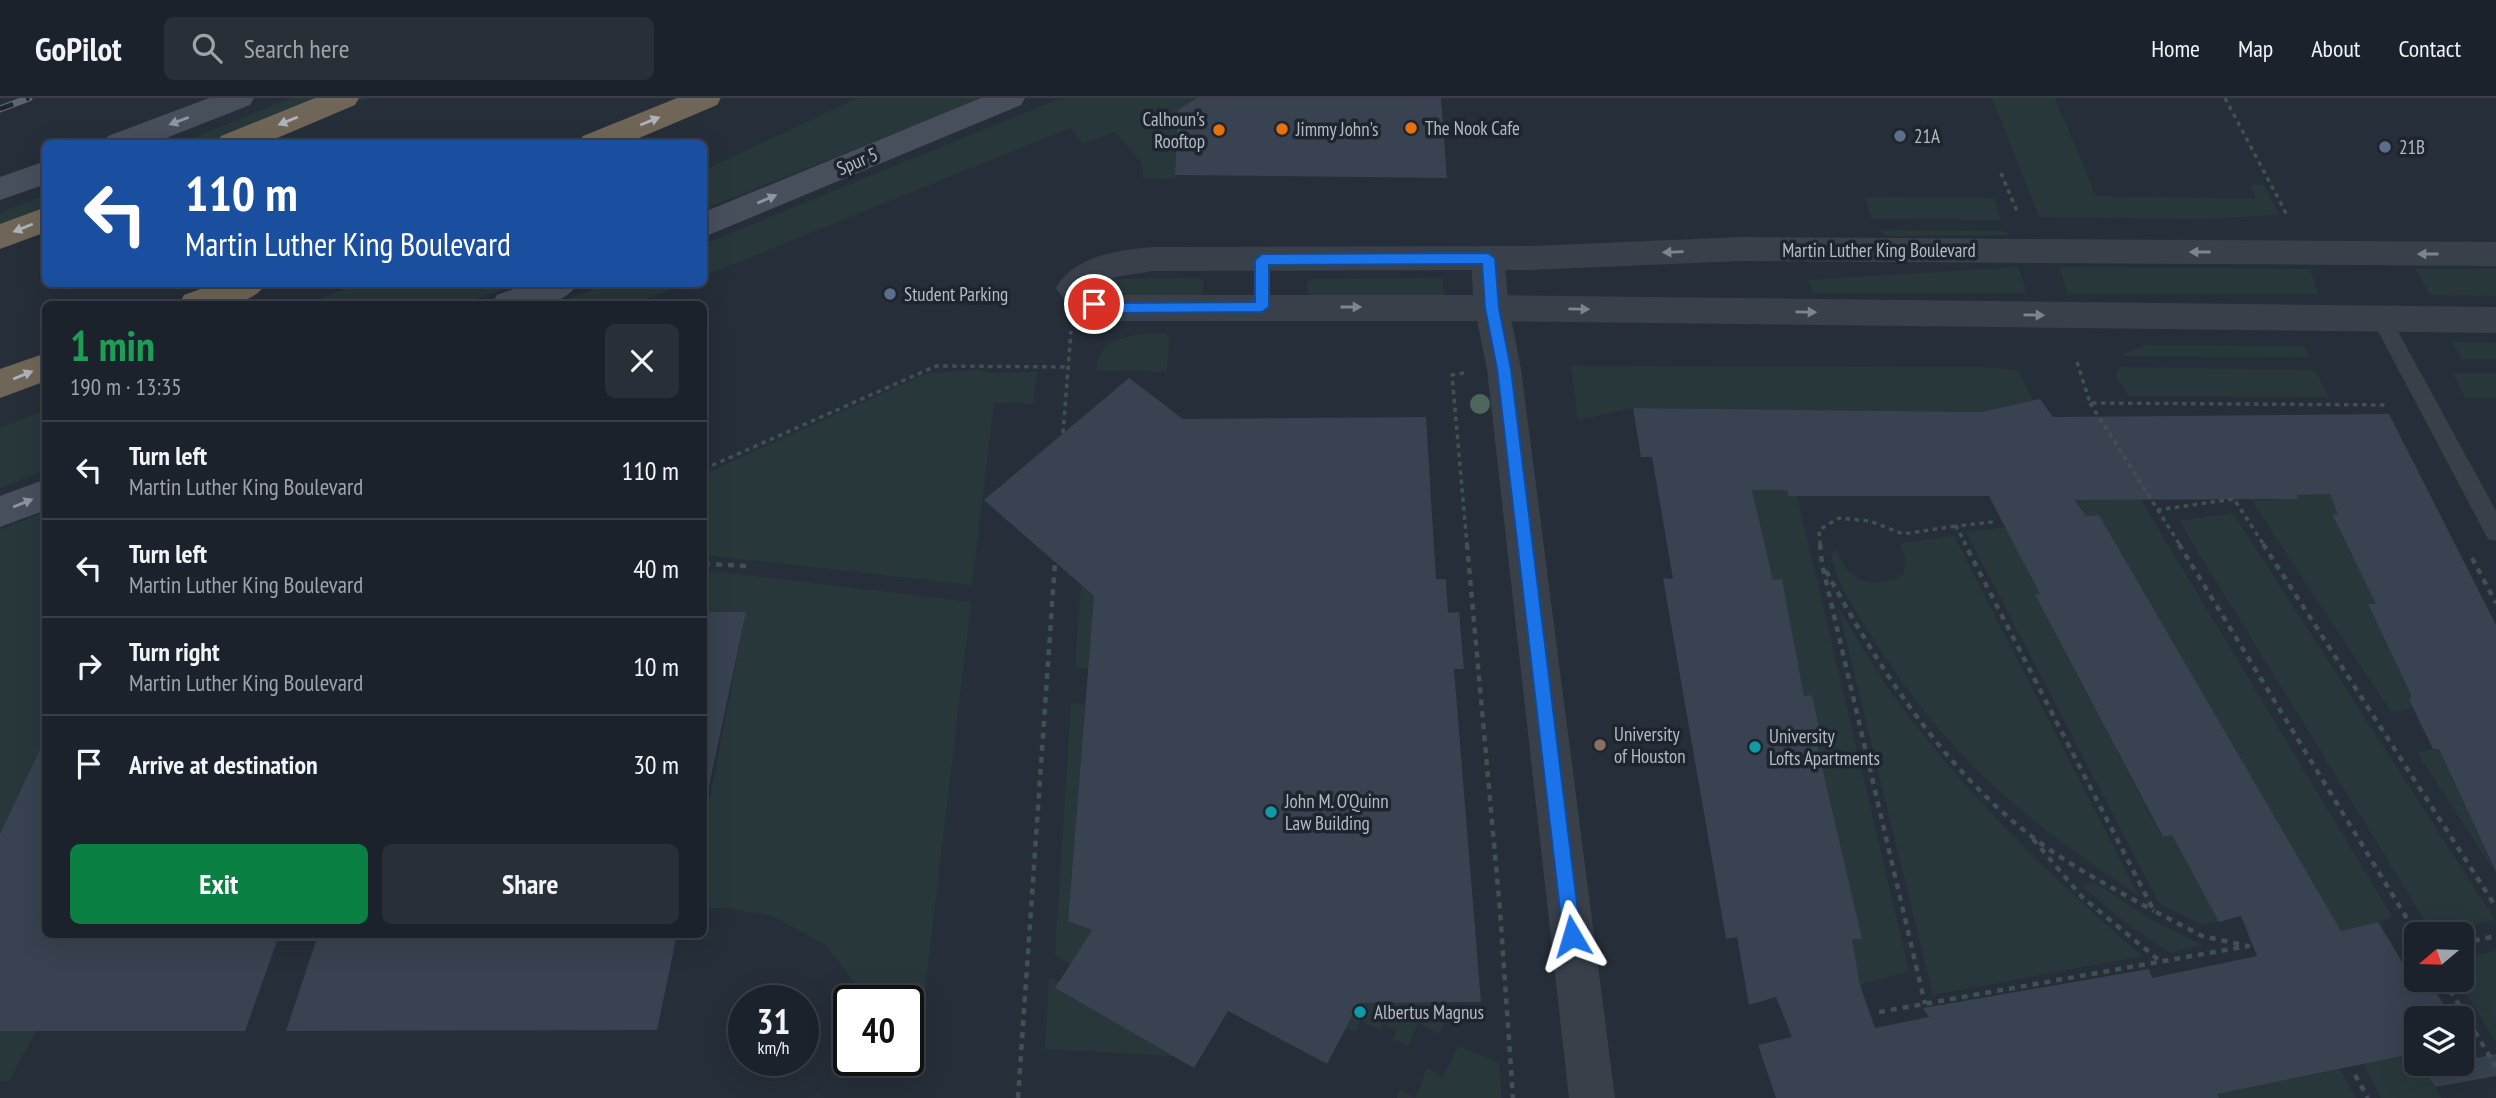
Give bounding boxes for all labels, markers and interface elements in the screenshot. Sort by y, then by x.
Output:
search box [164,17,654,80]
text: GoPilot [35,27,122,70]
icon: search [188,29,226,67]
text: Search here [244,32,349,65]
text: Home [2151,33,2200,64]
text: Map [2238,33,2273,64]
text: About [2311,33,2360,64]
text: Contact [2398,33,2461,64]
place label: Calhoun's Rooftop [1142,107,1205,153]
one-way arrow [168,115,189,126]
one-way arrow [277,115,298,126]
one-way arrow [640,115,661,126]
place label: The Nook Cafe [1425,116,1520,140]
place label: Jimmy John's [1295,117,1378,141]
marker: The Nook Cafe [1403,120,1419,136]
marker: Jimmy John's [1274,121,1290,137]
marker: Calhoun's Rooftop [1211,122,1227,138]
place label: 21A [1914,124,1940,148]
marker: 21A [1892,128,1908,144]
place label: 21B [2399,135,2425,159]
marker: 21B [2377,139,2393,155]
street label: Spur 5 [833,142,881,180]
text: 110 m [185,161,298,225]
icon: left [70,168,161,259]
one-way arrow [756,193,777,204]
one-way arrow [12,222,33,233]
text: Martin Luther King Boulevard [185,223,511,265]
street label: Martin Luther King Boulevard [1782,238,1976,262]
one-way arrow [2189,246,2211,258]
one-way arrow [1662,247,1684,258]
one-way arrow [2417,248,2439,260]
pin [1064,274,1124,334]
place label: Student Parking [904,282,1008,306]
icon: arrive [1075,285,1113,323]
marker: Student Parking [882,286,898,302]
one-way arrow [1340,301,1362,313]
one-way arrow [1568,303,1590,315]
one-way arrow [1795,306,1817,318]
one-way arrow [2023,309,2045,321]
text: 1 min [70,318,155,373]
button: close [605,324,679,398]
one-way arrow [12,369,33,380]
text: 190 m · 13:35 [70,372,182,401]
text: Turn left [129,439,207,472]
icon: left [70,451,108,489]
text: 110 m [621,454,679,487]
text: Martin Luther King Boulevard [129,472,363,501]
one-way arrow [12,497,33,508]
text: Turn left [129,537,207,570]
icon: left [70,549,108,587]
text: 40 m [633,552,679,585]
text: Martin Luther King Boulevard [129,570,363,599]
text: Turn right [129,635,220,668]
icon: right [70,647,108,685]
text: 10 m [633,650,679,683]
text: Martin Luther King Boulevard [129,668,363,697]
place label: University of Houston [1614,722,1686,768]
place label: University Lofts Apartments [1769,724,1880,770]
marker: University of Houston [1592,737,1608,753]
marker: University Lofts Apartments [1747,739,1763,755]
icon: arrive [70,745,108,783]
text: Arrive at destination [129,748,318,781]
text: 30 m [633,748,679,781]
place label: John M. O’Quinn Law Building [1284,789,1389,835]
marker: John M. O’Quinn Law Building [1263,804,1279,820]
button: Exit [70,844,368,924]
button: Share [382,844,679,924]
position arrow [1535,899,1609,973]
north arrow [2404,922,2474,992]
map controls [2404,922,2474,1076]
speed limit sign: 40 [833,985,924,1076]
text: 31 [757,998,790,1044]
place label: Albertus Magnus [1374,1000,1484,1024]
marker: Albertus Magnus [1352,1004,1368,1020]
button: layers [2404,1006,2474,1076]
text: km/h [758,1036,789,1059]

